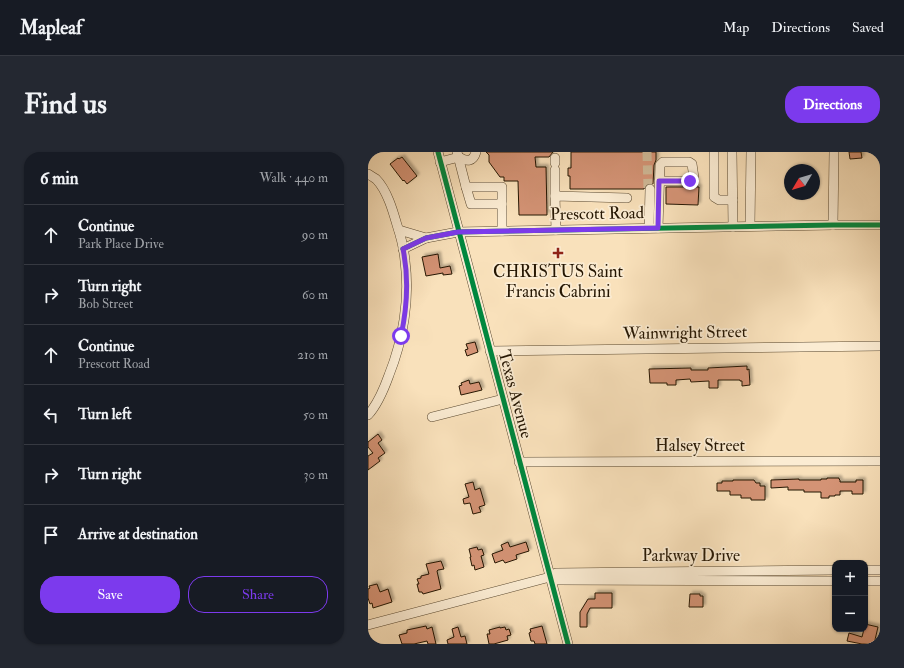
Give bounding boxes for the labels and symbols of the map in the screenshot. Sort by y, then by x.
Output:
north arrow [784,164,820,200]
route end [681,172,699,190]
street label: Prescott Road [550,202,645,225]
marker: CHRISTUS Saint Francis Cabrini [552,247,564,259]
place label: CHRISTUS Saint Francis Cabrini [493,261,623,302]
street label: Wainwright Street [622,321,748,344]
route start [392,327,410,345]
street label: Texas Avenue [494,348,537,441]
street label: Halsey Street [655,435,746,457]
street label: Parkway Drive [642,545,740,567]

